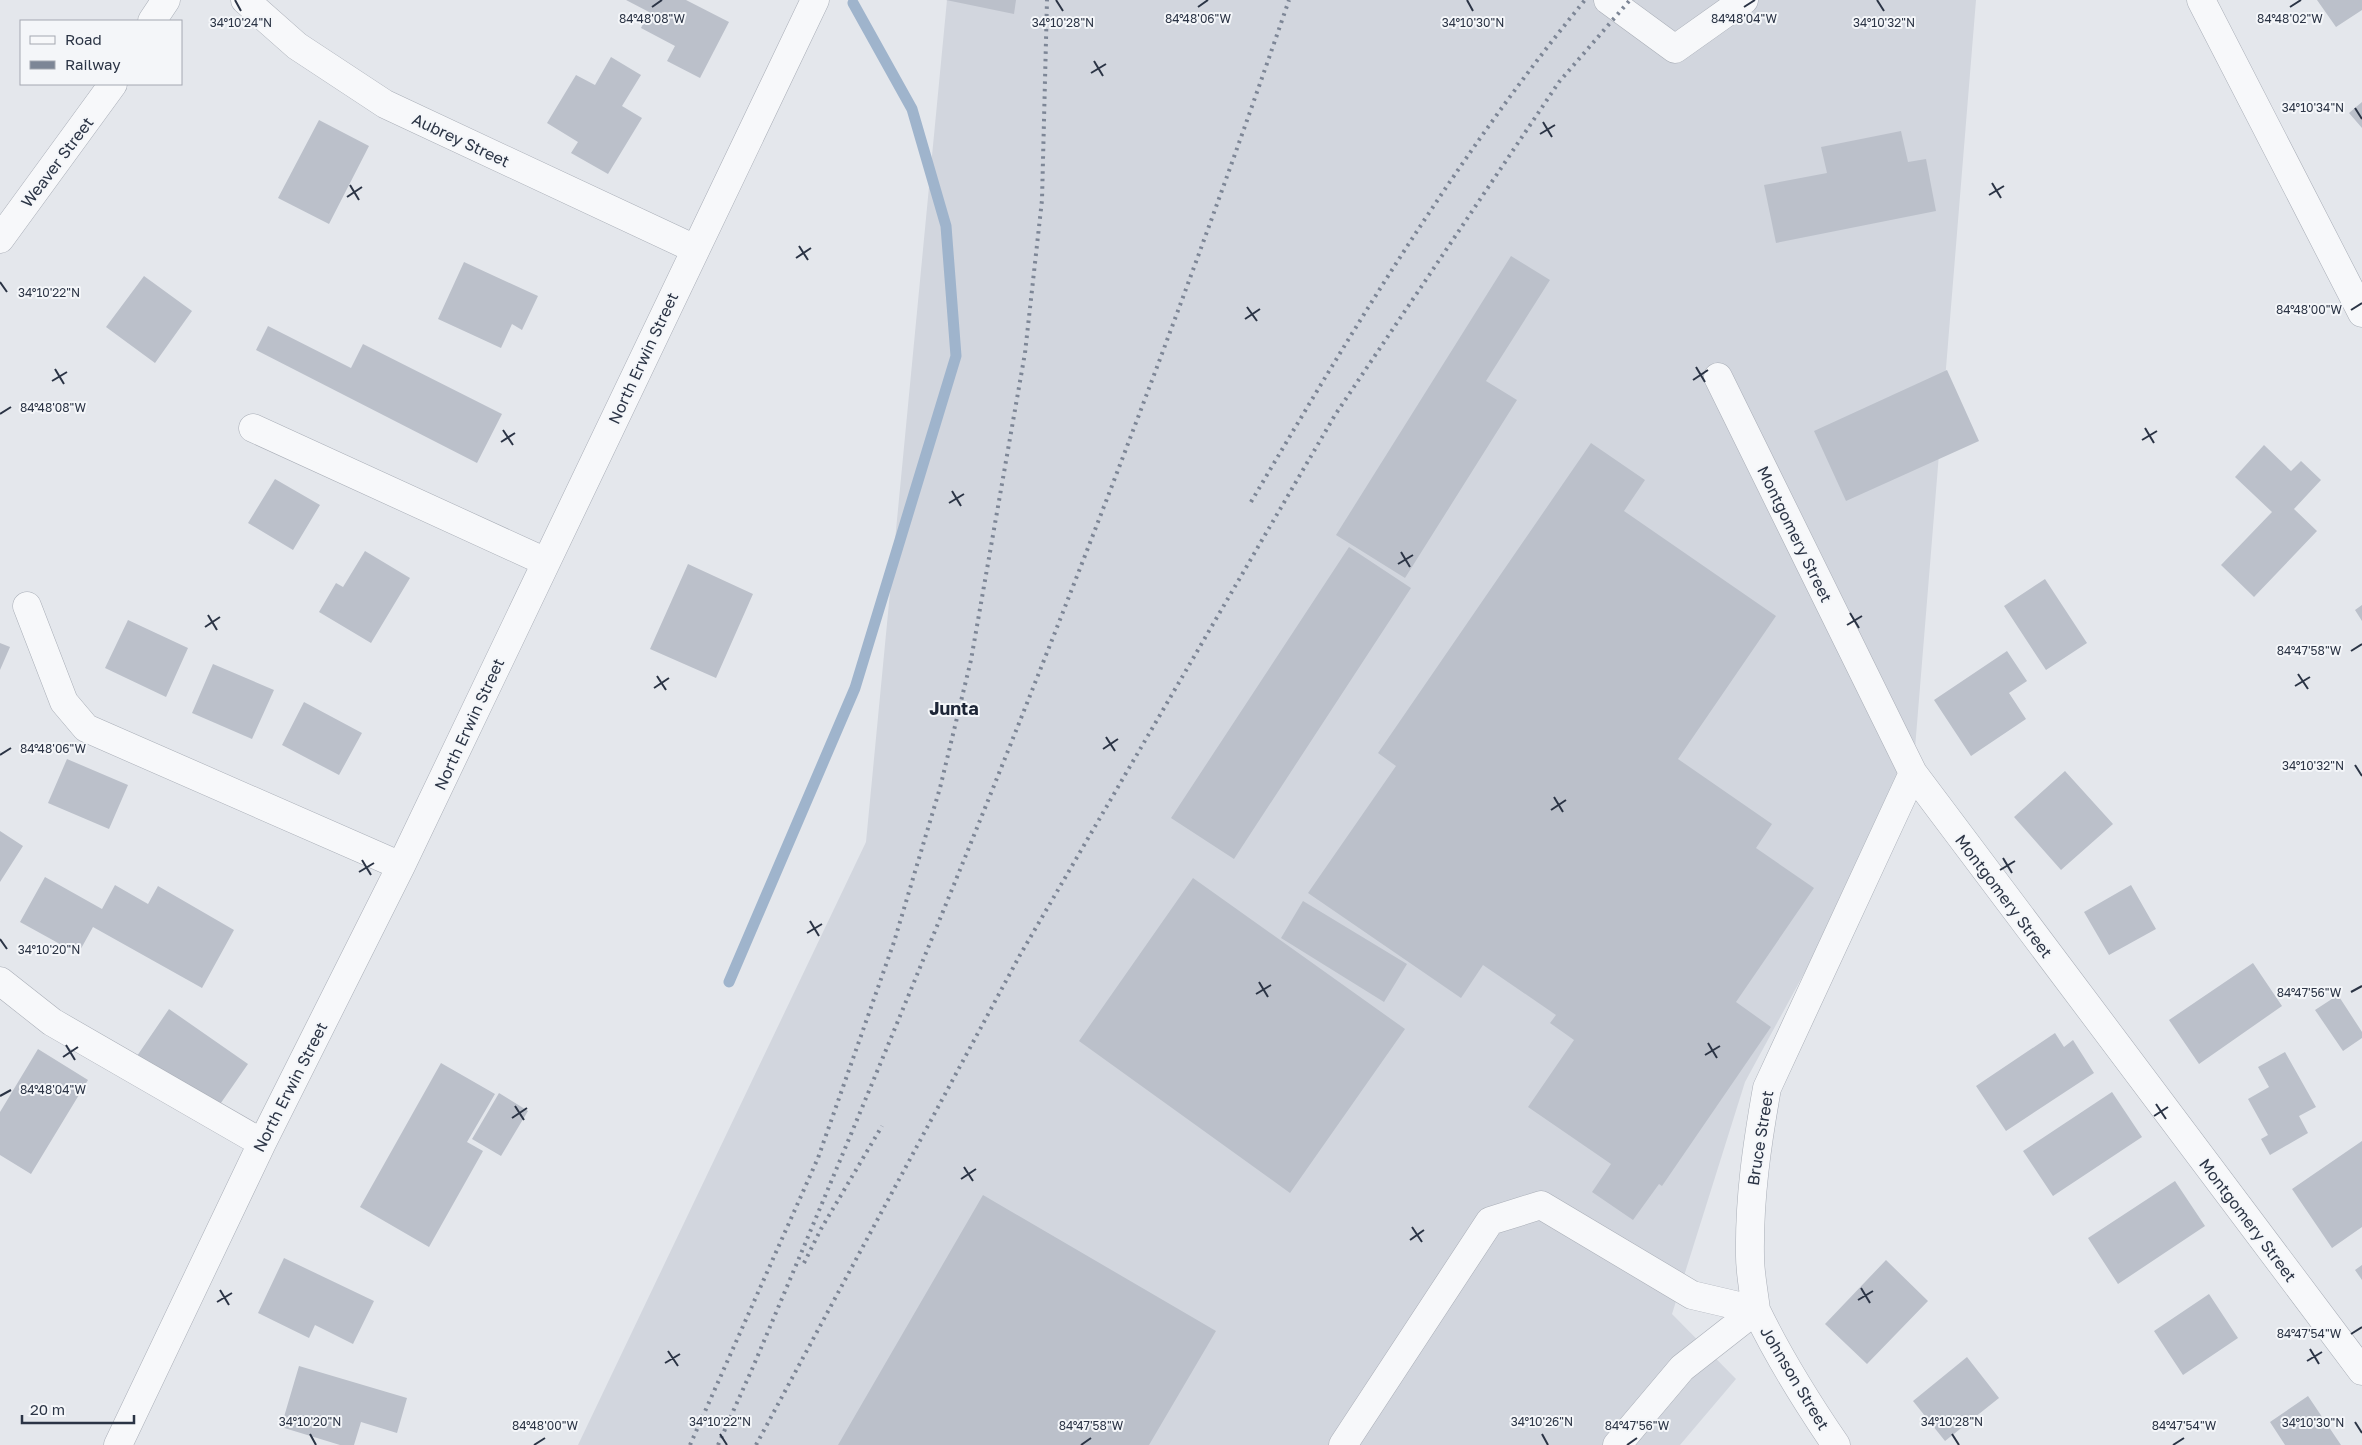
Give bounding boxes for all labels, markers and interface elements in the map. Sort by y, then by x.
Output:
text: 84°48'08"W [619,11,686,26]
text: 84°48'06"W [1165,11,1232,26]
text: 84°48'04"W [1711,11,1778,26]
text: 84°48'02"W [2257,11,2323,26]
text: 34°10'24"N [210,15,272,30]
text: 34°10'28"N [1032,15,1094,30]
text: 34°10'30"N [1442,15,1504,30]
text: 34°10'32"N [1853,15,1915,30]
legend [20,20,182,85]
text: Road [65,30,102,48]
text: Railway [65,55,121,73]
text: 34°10'34"N [2282,100,2344,115]
street label: Aubrey Street [409,109,513,171]
street label: Weaver Street [16,113,98,211]
text: 34°10'22"N [18,285,80,300]
street label: North Erwin Street [604,289,682,427]
text: 84°48'00"W [2276,302,2343,317]
text: 84°48'08"W [20,400,87,415]
street label: Montgomery Street [1753,462,1837,606]
text: 84°47'58"W [2277,643,2342,658]
street label: North Erwin Street [430,655,508,793]
district label: Junta [929,697,979,719]
text: 84°48'06"W [20,741,87,756]
text: 34°10'32"N [2282,758,2344,773]
street label: Montgomery Street [1951,830,2057,962]
text: 34°10'20"N [18,942,80,957]
text: 84°47'56"W [2277,985,2342,1000]
street label: North Erwin Street [249,1019,331,1155]
text: 84°48'04"W [20,1082,87,1097]
street label: Bruce Street [1743,1089,1777,1187]
street label: Montgomery Street [2195,1154,2301,1286]
street label: Johnson Street [1756,1323,1834,1433]
text: 84°47'54"W [2277,1326,2342,1341]
scale bar [22,1392,135,1424]
text: 20 m [30,1400,65,1418]
text: 34°10'20"N [279,1414,341,1429]
text: 34°10'22"N [689,1414,751,1429]
text: 34°10'26"N [1511,1414,1573,1429]
text: 34°10'28"N [1921,1414,1983,1429]
text: 34°10'30"N [2282,1415,2344,1430]
text: 84°48'00"W [512,1418,579,1433]
text: 84°47'58"W [1059,1418,1124,1433]
text: 84°47'56"W [1605,1418,1670,1433]
text: 84°47'54"W [2152,1418,2217,1433]

